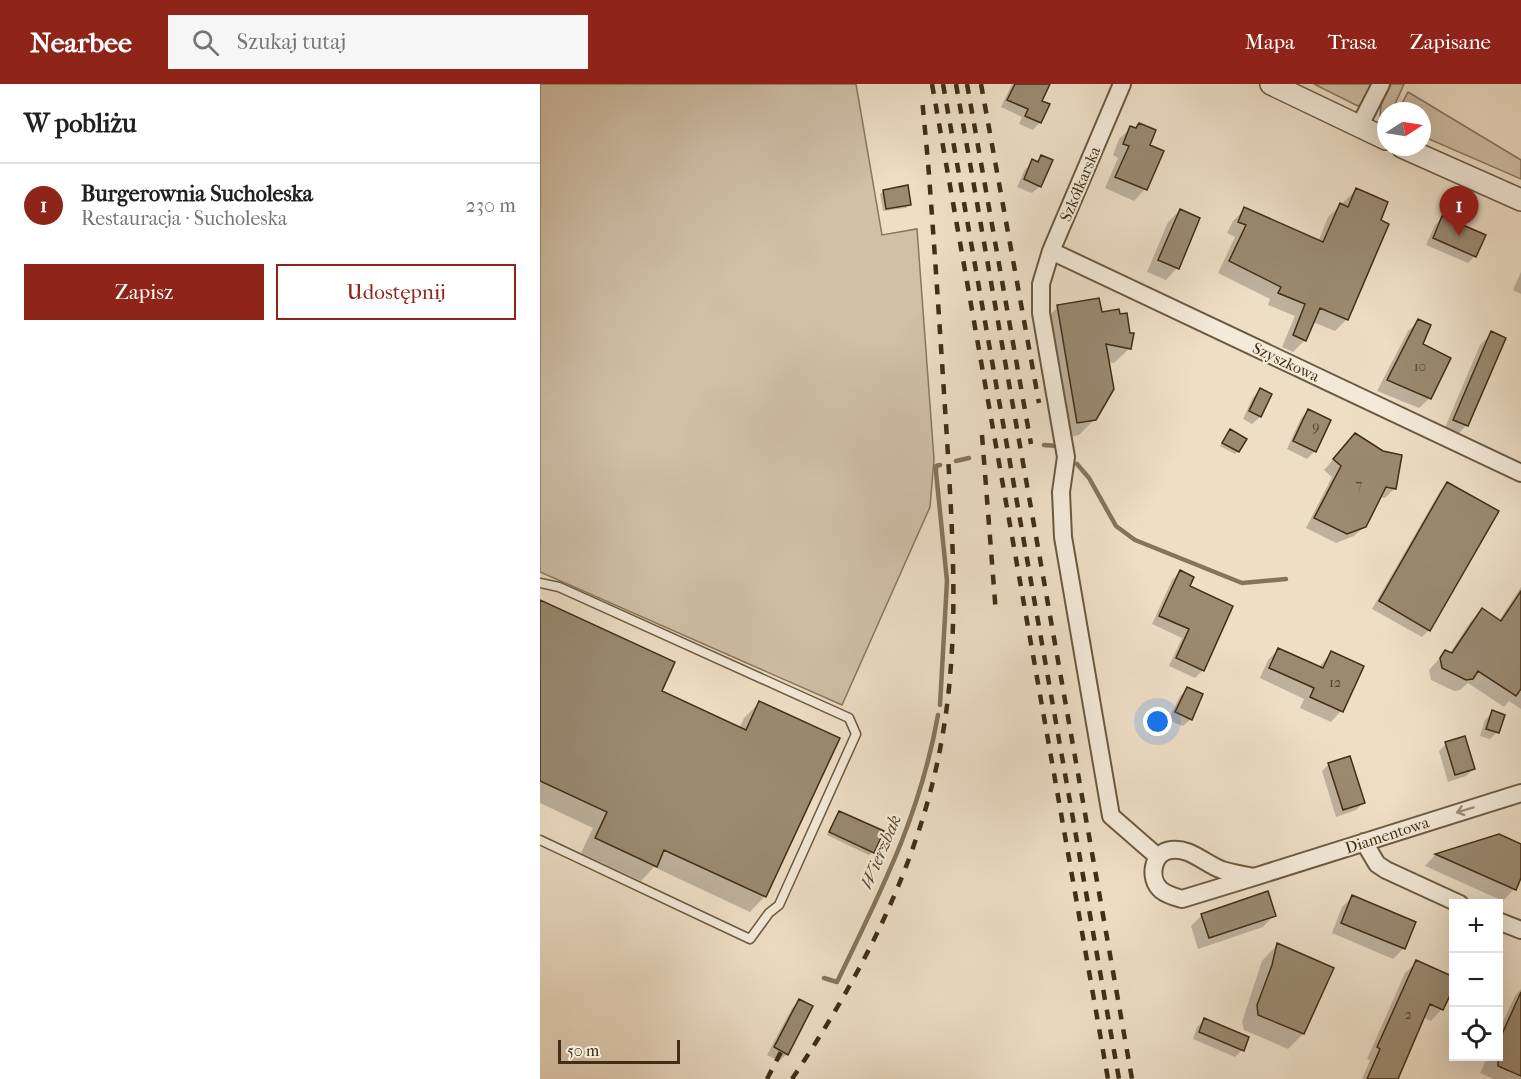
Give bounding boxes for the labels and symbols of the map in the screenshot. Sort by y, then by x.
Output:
north arrow [1377,102,1431,156]
street label: Szkółkarska [1056,143,1105,224]
pin: 1 [1440,186,1478,236]
street label: Szyszkowa [1249,338,1323,386]
house number: 10 [1414,358,1426,375]
house number: 9 [1312,418,1320,435]
house number: 7 [1356,476,1363,493]
house number: 12 [1329,674,1341,691]
your location [1143,707,1172,736]
one-way arrow [1456,805,1475,816]
water label: Wierzbak [856,812,906,892]
street label: Diamentowa [1343,812,1432,858]
house number: 2 [1404,1006,1412,1023]
scale bar [558,1037,680,1064]

